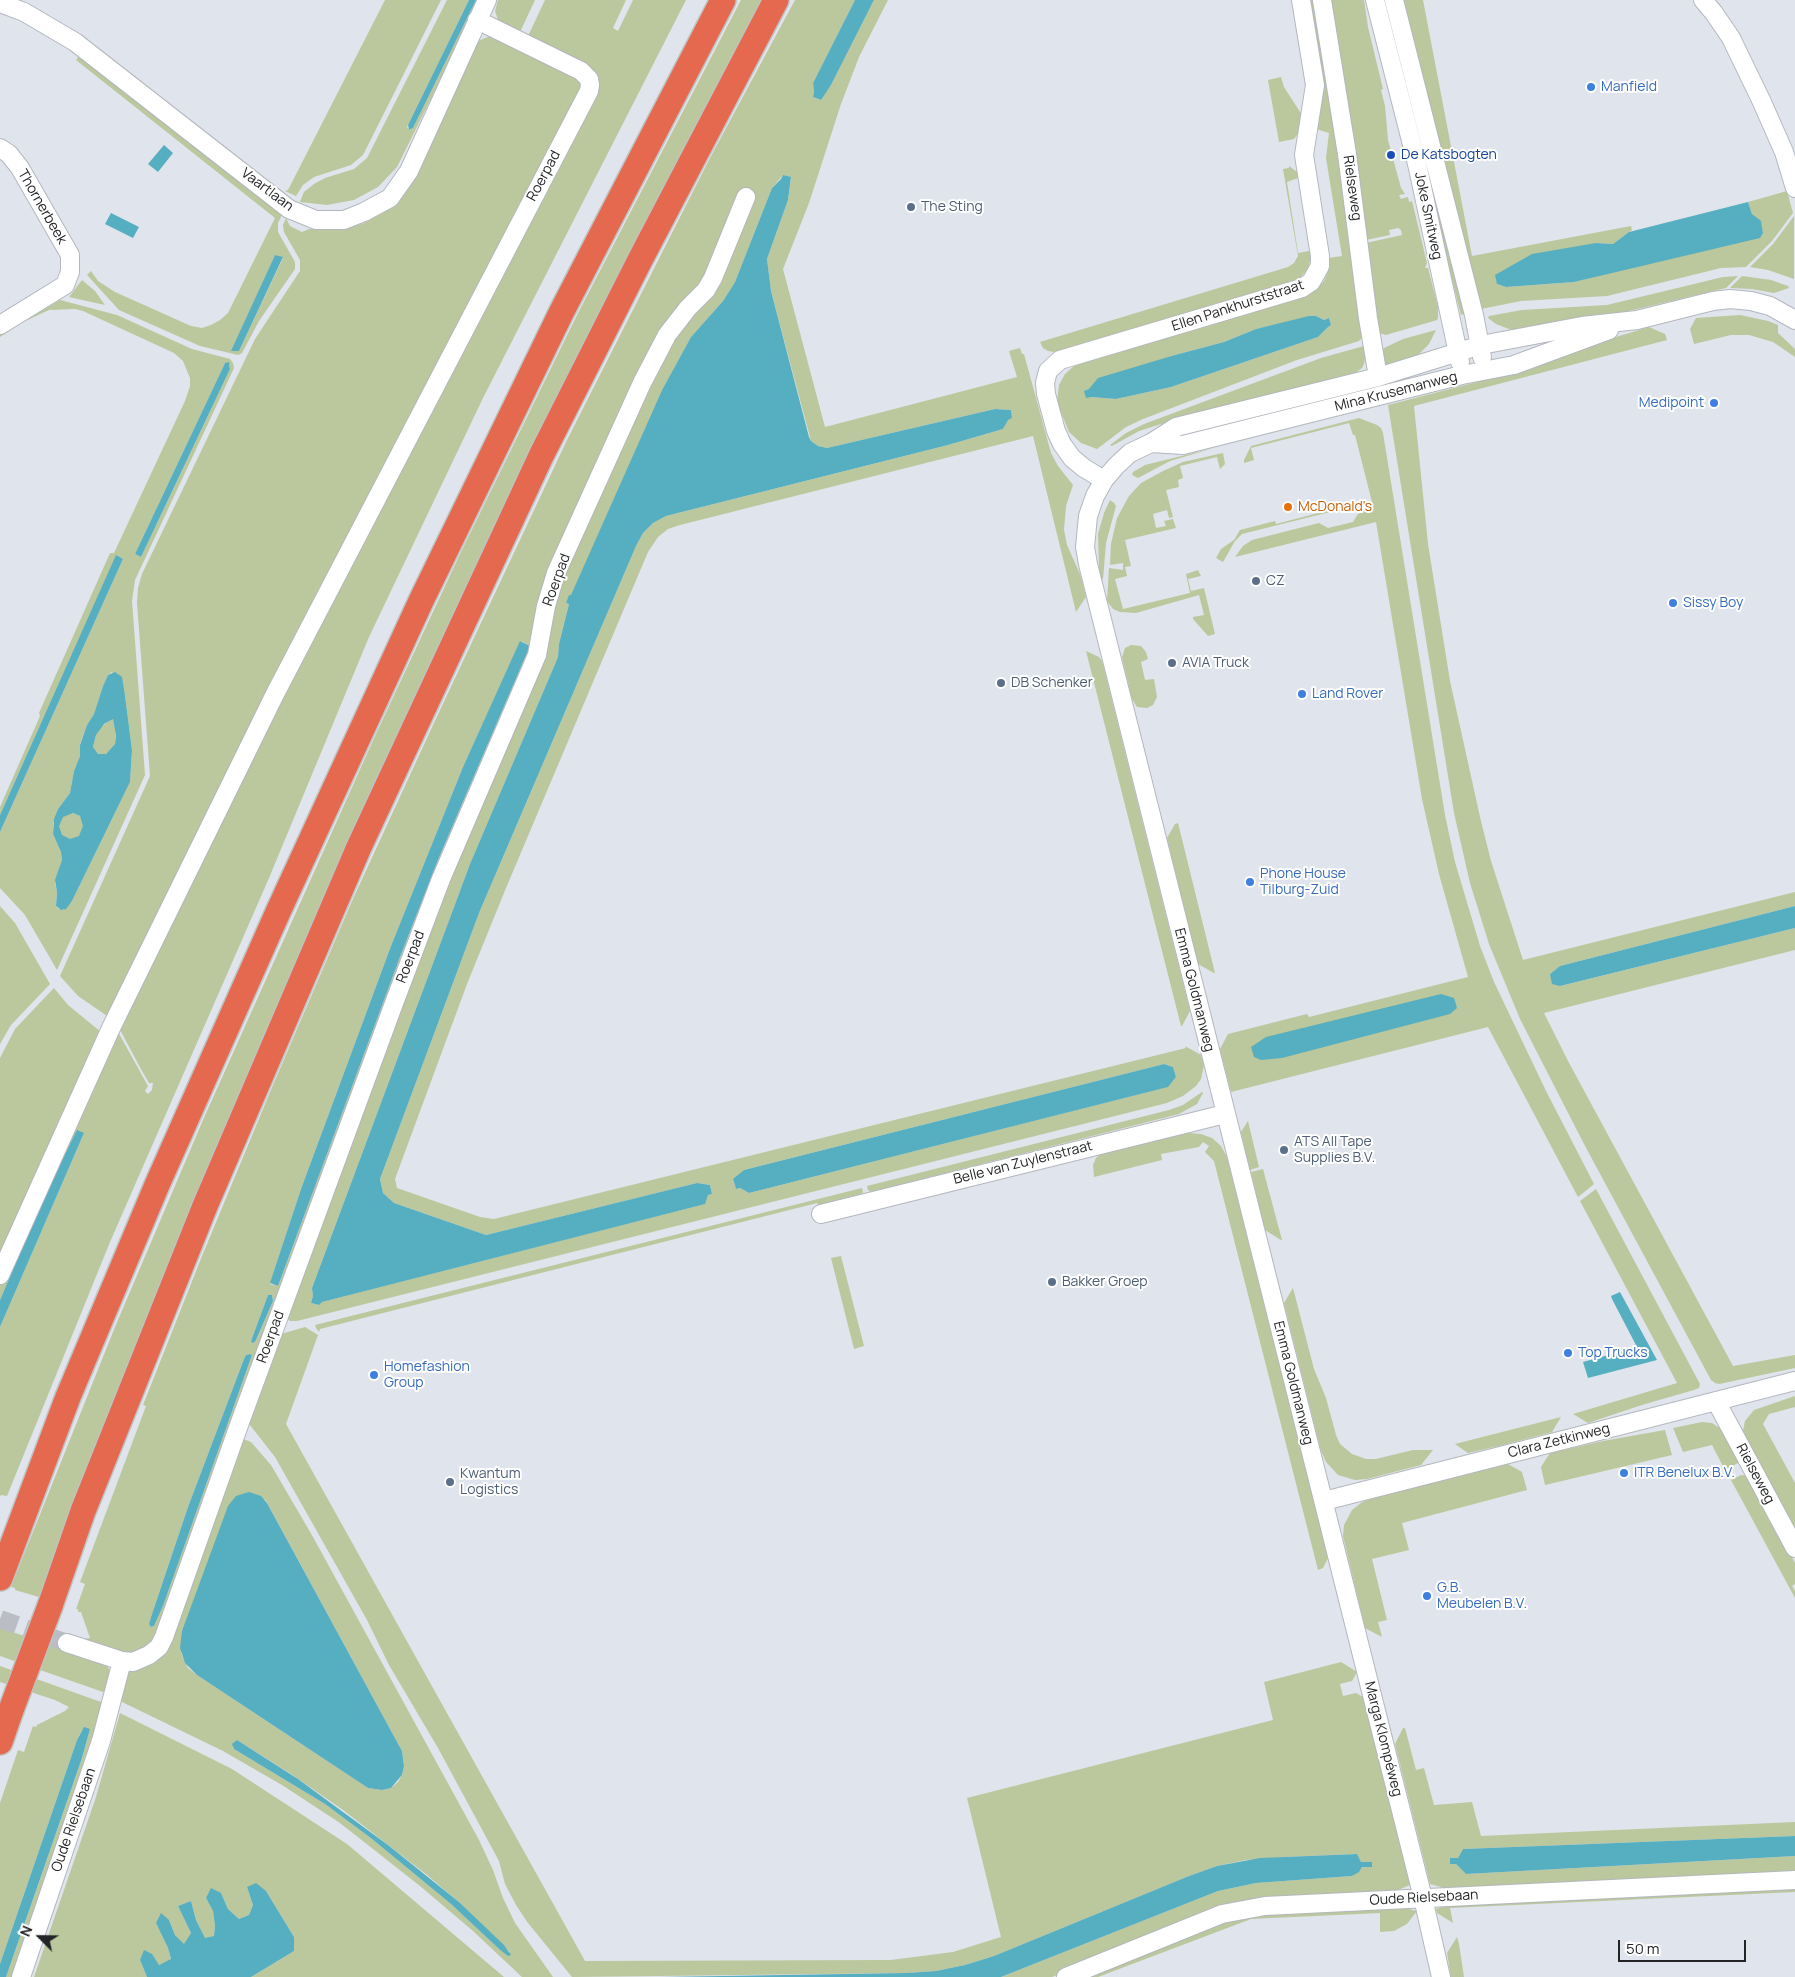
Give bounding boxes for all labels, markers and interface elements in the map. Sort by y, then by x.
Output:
place label: Manfield [1601,79,1657,95]
marker: Manfield [1585,81,1597,93]
place label: De Katsbogten [1401,147,1497,163]
street label: Roerpad [524,148,564,204]
marker: De Katsbogten [1385,149,1397,161]
street label: Rielseweg [1339,154,1365,222]
street label: Vaartlaan [238,165,296,215]
street label: Thornerbeek [14,167,70,247]
street label: Joke Smitweg [1411,171,1445,261]
place label: The Sting [921,199,983,215]
marker: The Sting [905,201,917,213]
street label: Ellen Pankhurststraat [1170,277,1306,335]
street label: Mina Krusemanweg [1333,369,1459,415]
place label: Medipoint [1639,395,1704,411]
marker: Medipoint [1708,397,1720,409]
place label: McDonald's [1298,499,1372,515]
marker: McDonald's [1282,501,1294,513]
street label: Roerpad [540,551,574,609]
place label: CZ [1266,573,1285,589]
marker: CZ [1250,575,1262,587]
place label: Sissy Boy [1683,595,1743,611]
marker: Sissy Boy [1667,597,1679,609]
place label: AVIA Truck [1182,655,1249,671]
marker: AVIA Truck [1166,657,1178,669]
place label: DB Schenker [1011,675,1093,691]
marker: DB Schenker [995,677,1007,689]
place label: Land Rover [1312,686,1383,702]
marker: Land Rover [1296,688,1308,700]
place label: Phone House Tilburg-Zuid [1260,866,1346,899]
marker: Phone House Tilburg-Zuid [1244,876,1256,888]
street label: Emma Goldmanweg [1170,926,1218,1054]
street label: Roerpad [393,928,429,986]
place label: ATS All Tape Supplies B.V. [1294,1134,1375,1166]
street label: Belle van Zuylenstraat [952,1138,1094,1188]
marker: ATS All Tape Supplies B.V. [1278,1144,1290,1156]
place label: Bakker Groep [1062,1274,1147,1290]
marker: Bakker Groep [1046,1276,1058,1288]
street label: Roerpad [254,1308,288,1366]
street label: Emma Goldmanweg [1269,1319,1317,1447]
place label: Top Trucks [1578,1345,1648,1361]
marker: Top Trucks [1562,1347,1574,1359]
place label: Homefashion Group [384,1359,470,1391]
marker: Homefashion Group [368,1369,380,1381]
street label: Clara Zetkinweg [1506,1420,1612,1462]
street label: Rielseweg [1732,1441,1778,1507]
place label: ITR Benelux B.V. [1634,1465,1735,1481]
place label: Kwantum Logistics [460,1466,521,1498]
marker: ITR Benelux B.V. [1618,1467,1630,1479]
marker: Kwantum Logistics [444,1476,456,1488]
place label: G.B. Meubelen B.V. [1437,1580,1527,1612]
marker: G.B. Meubelen B.V. [1421,1590,1433,1602]
street label: Marga Klompéweg [1361,1680,1405,1798]
street label: Oude Rielsebaan [48,1766,100,1874]
street label: Oude Rielsebaan [1369,1887,1479,1909]
north arrow [15,1912,65,1962]
text: N [15,1923,36,1939]
scale bar [1620,1930,1748,1962]
text: 50 m [1626,1938,1660,1959]

